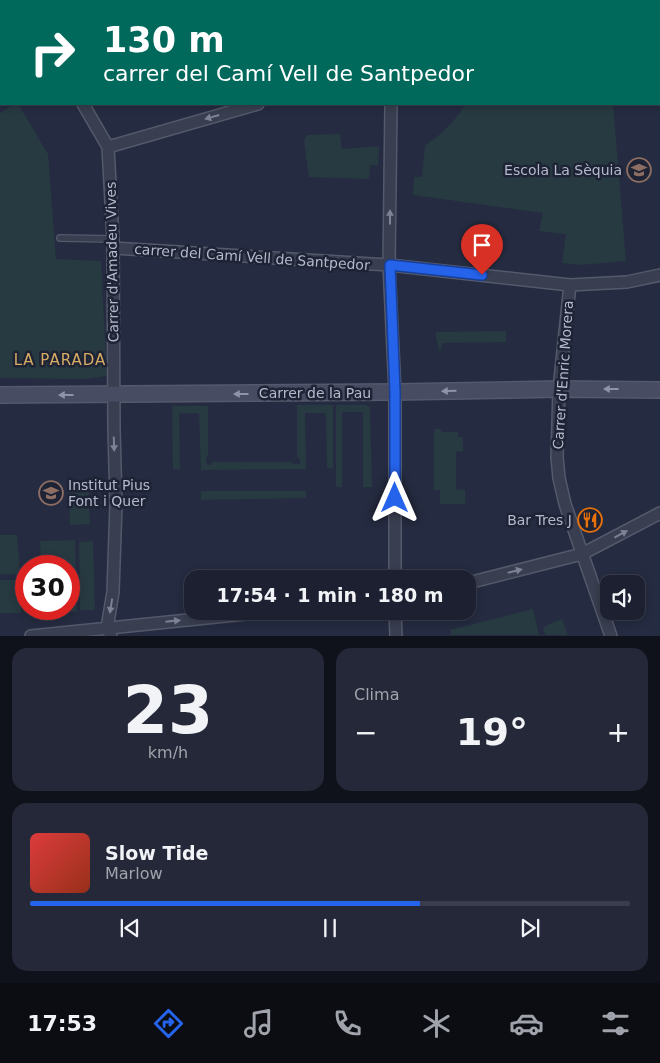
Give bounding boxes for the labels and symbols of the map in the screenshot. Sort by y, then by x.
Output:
one-way arrow [204,114,219,122]
school or university icon: Escola La Sèquia [626,157,652,183]
place label: Escola La Sèquia [504,162,622,178]
street label: Carrer d'Amadeu Vives [103,181,121,343]
one-way arrow [386,208,394,224]
pin [461,224,503,275]
street label: carrer del Camí Vell de Santpedor [134,241,371,273]
street label: Carrer d'Enric Morera [550,300,576,450]
district label: LA PARADA [14,351,106,369]
street label: Carrer de la Pau [259,385,371,401]
one-way arrow [603,385,619,393]
one-way arrow [441,388,457,396]
one-way arrow [233,390,249,398]
one-way arrow [58,391,74,399]
one-way arrow [111,436,119,452]
position arrow [368,471,420,523]
place label: Institut Pius Font i Quer [68,477,150,509]
school or university icon: Institut Pius Font i Quer [38,480,64,506]
restaurant icon: Bar Tres J [577,507,603,533]
place label: Bar Tres J [507,512,572,528]
one-way arrow [614,529,628,538]
speed limit sign: 30 [15,555,80,620]
one-way arrow [507,567,522,575]
one-way arrow [106,598,114,614]
one-way arrow [166,617,182,625]

